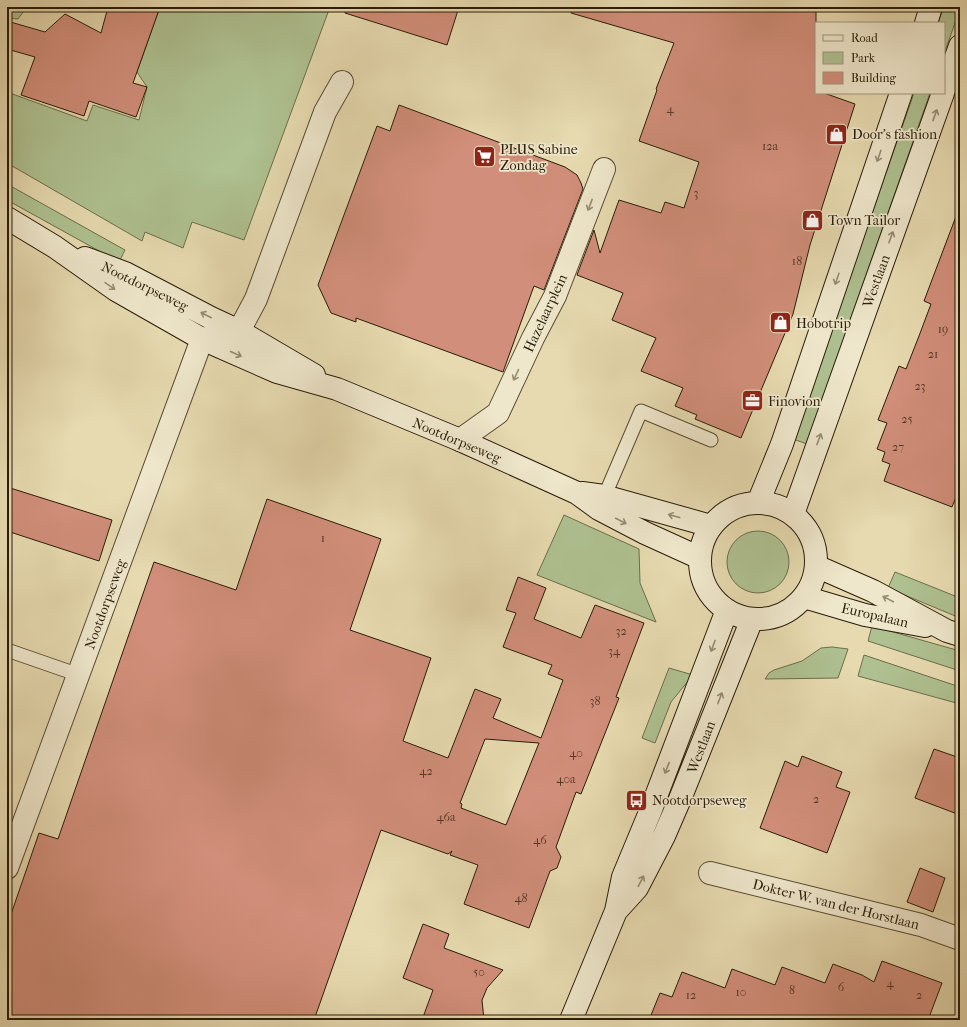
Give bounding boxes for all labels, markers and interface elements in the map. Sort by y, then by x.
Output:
legend [815,22,945,94]
text: Road [851,31,878,45]
text: Park [851,51,876,65]
text: Building [851,71,896,85]
house number: 4 [666,102,674,116]
one-way arrow [932,109,940,121]
shop icon: Door's fashion [824,121,850,147]
place label: Door's fashion [852,126,937,143]
house number: 12a [762,139,778,153]
place label: PLUS Sabine Zondag [500,141,578,174]
supermarket icon: PLUS Sabine Zondag [472,144,498,170]
one-way arrow [875,150,882,163]
house number: 3 [694,186,699,200]
one-way arrow [585,198,593,210]
shop icon: Town Tailor [800,207,826,233]
place label: Town Tailor [828,212,900,229]
one-way arrow [888,231,896,243]
street label: Westlaan [859,252,894,311]
house number: 18 [792,254,802,268]
street label: Nootdorpseweg [99,258,191,315]
street label: Hazelaarplein [520,271,571,355]
one-way arrow [833,273,840,286]
one-way arrow [104,282,115,290]
shop icon: Hobotrip [767,310,793,336]
one-way arrow [200,311,212,318]
place label: Hobotrip [796,315,851,332]
house number: 19 [938,322,948,336]
house number: 21 [928,347,938,361]
one-way arrow [229,351,241,358]
one-way arrow [512,369,519,381]
house number: 23 [914,379,926,393]
office icon: Finovion [740,388,766,414]
place label: Finovion [768,393,821,410]
house number: 25 [901,412,913,426]
street label: Nootdorpseweg [410,414,504,467]
one-way arrow [816,432,823,445]
house number: 27 [892,440,904,454]
one-way arrow [667,512,680,519]
one-way arrow [615,518,627,525]
house number: 1 [321,531,325,545]
street label: Nootdorpseweg [81,556,130,652]
one-way arrow [882,595,894,603]
street label: Europalaan [840,600,910,631]
house number: 32 [615,624,627,638]
one-way arrow [709,640,717,652]
house number: 34 [608,644,621,658]
one-way arrow [716,692,724,704]
house number: 38 [590,694,600,708]
street label: Westlaan [683,719,719,777]
house number: 40 [569,746,583,760]
one-way arrow [662,761,670,773]
house number: 42 [419,764,433,778]
house number: 40a [556,772,576,786]
bus stop icon: Nootdorpseweg [623,787,649,813]
place label: Nootdorpseweg [652,792,747,809]
house number: 2 [813,792,819,806]
house number: 46a [436,810,456,824]
house number: 46 [533,833,547,847]
one-way arrow [637,875,645,887]
street label: Dokter W. van der Horstlaan [751,876,921,933]
house number: 48 [514,891,528,905]
house number: 50 [473,965,485,979]
house number: 4 [886,976,894,990]
house number: 6 [838,980,845,994]
house number: 8 [789,983,795,997]
house number: 10 [736,985,746,999]
house number: 12 [686,988,696,1002]
house number: 2 [916,988,922,1002]

